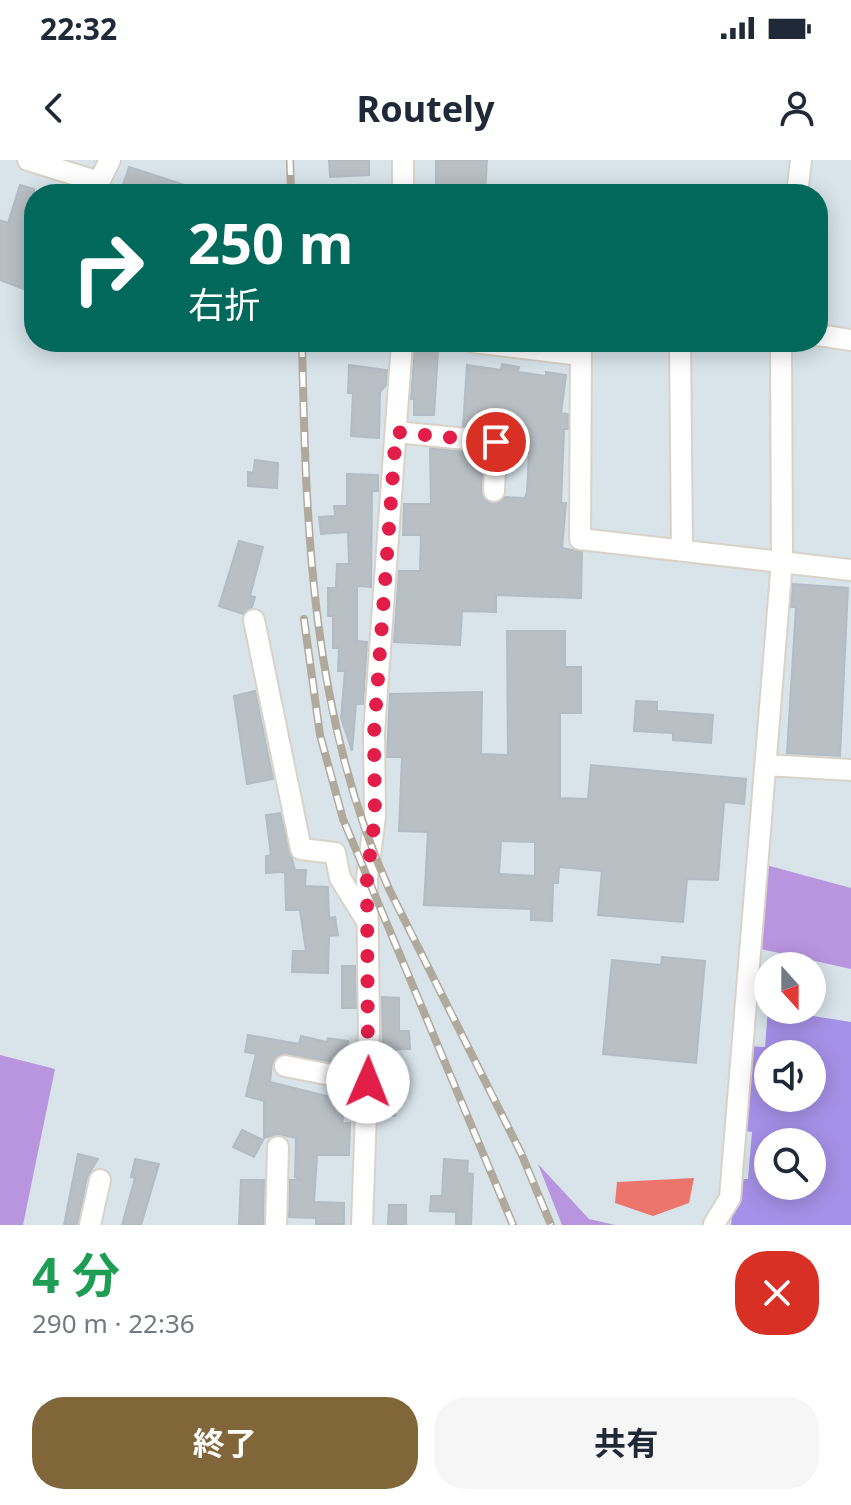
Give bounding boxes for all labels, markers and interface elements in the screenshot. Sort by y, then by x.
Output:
text: 22:32 [40,8,117,49]
text: Routely [357,84,494,133]
icon: back [32,86,76,130]
icon: person [775,86,819,130]
text: 250 m [188,204,353,280]
icon: right [56,216,160,320]
text: 右折 [188,280,260,329]
pin [462,408,530,476]
icon: arrive [474,420,518,464]
north arrow [754,952,826,1024]
map controls [754,952,826,1200]
position arrow [326,1040,410,1124]
button: sound [754,1040,826,1112]
button: search [754,1128,826,1200]
text: 4 分 [32,1242,120,1307]
button: close [735,1251,819,1335]
text: 290 m · 22:36 [32,1305,195,1341]
button: 終了 [32,1397,418,1489]
button: 共有 [434,1397,819,1489]

